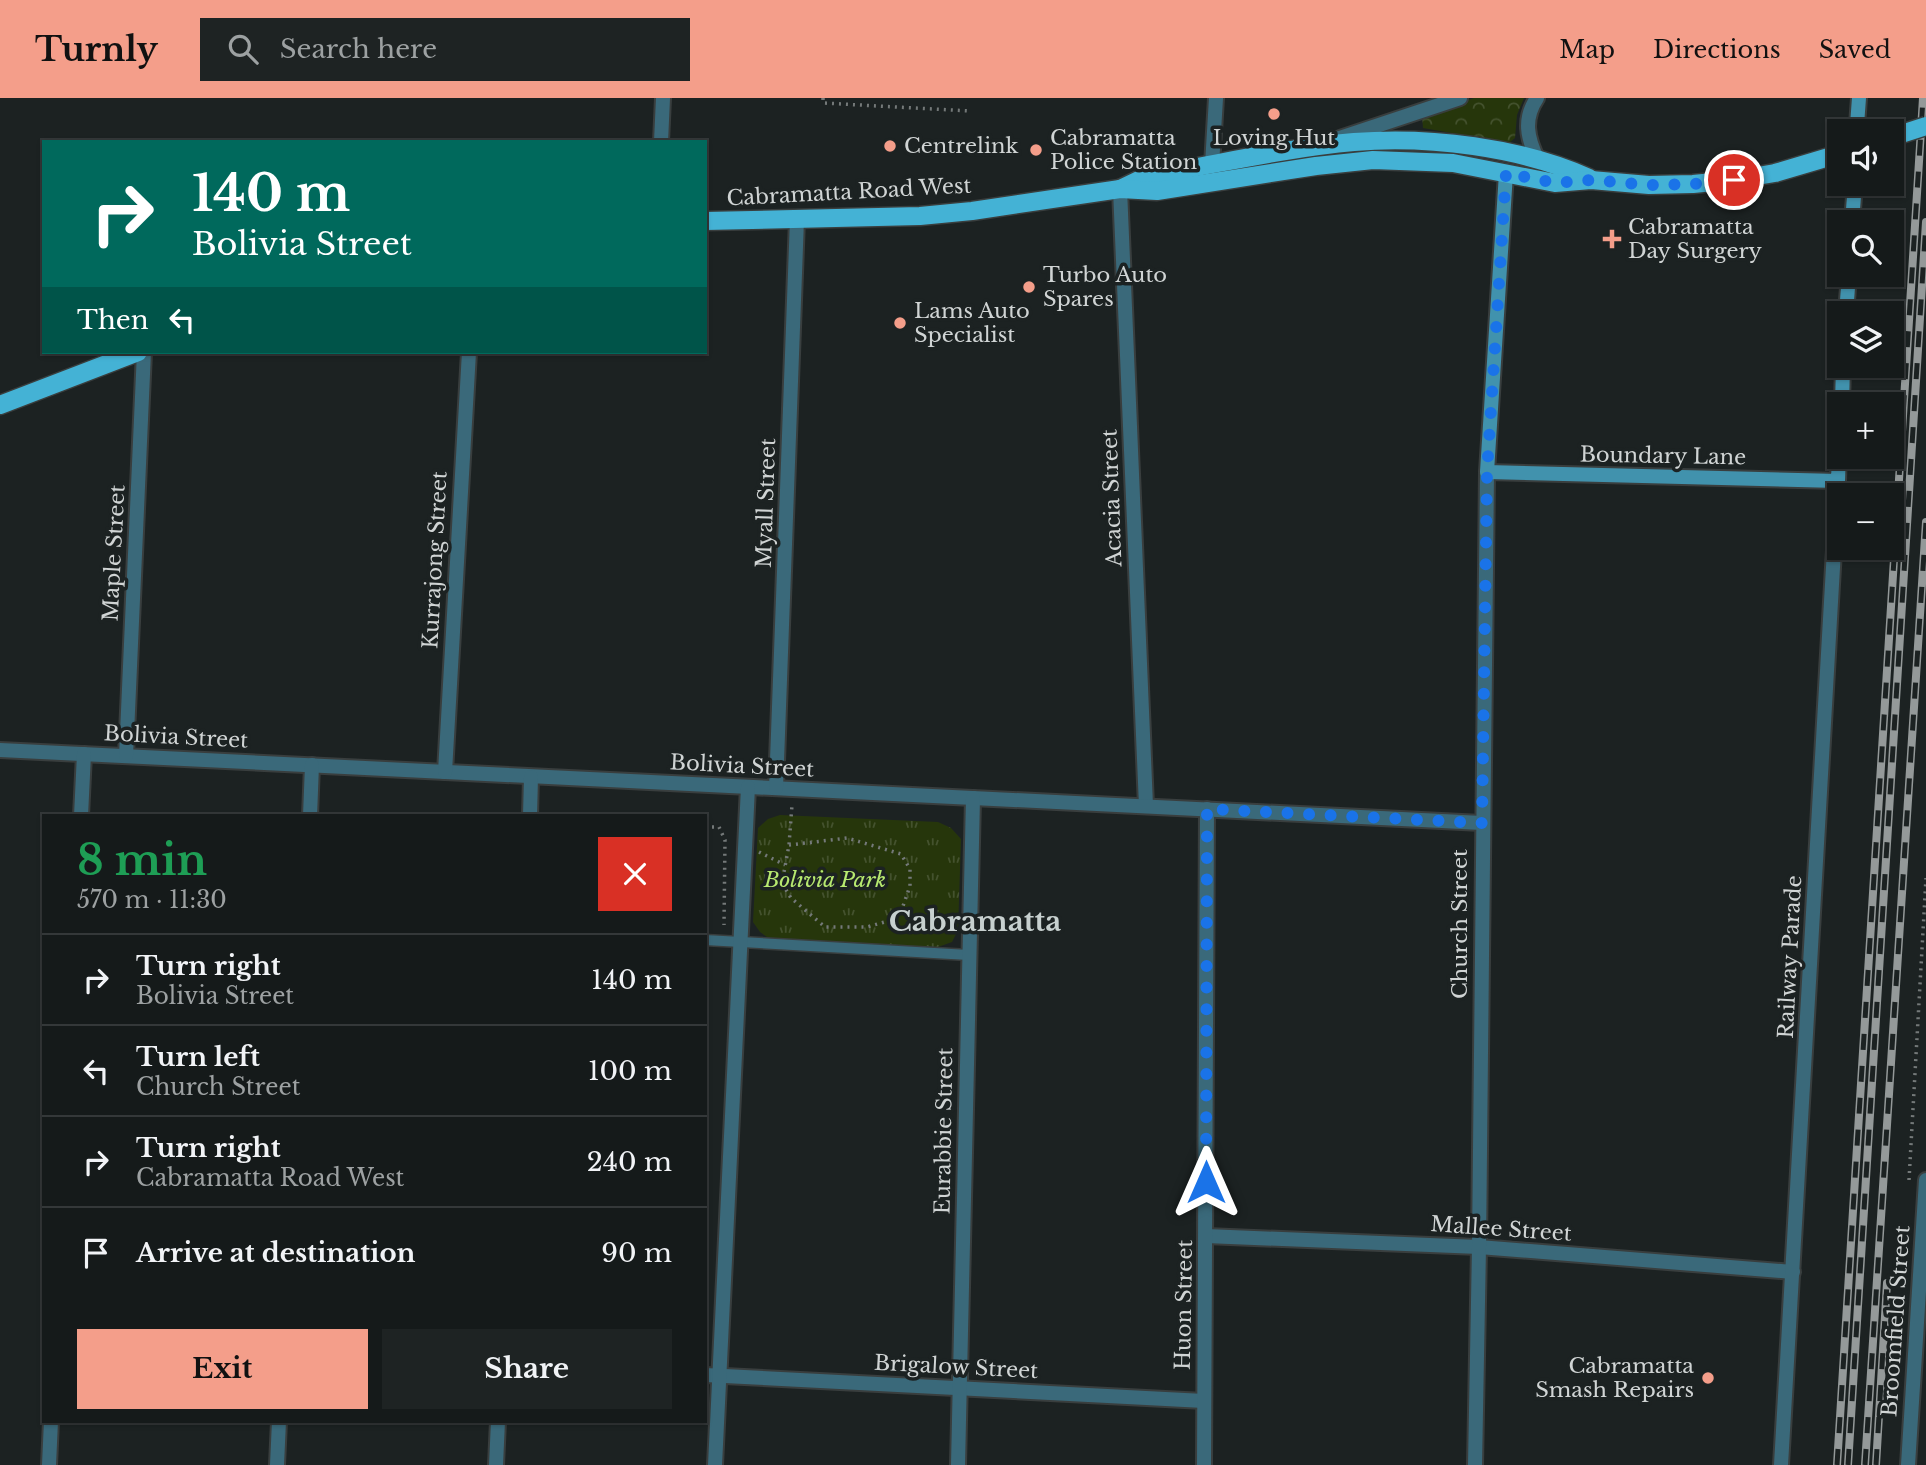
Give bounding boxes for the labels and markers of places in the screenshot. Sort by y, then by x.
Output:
marker: Loving Hut [1266,106,1282,122]
place label: Cabramatta Police Station [1050,125,1197,175]
place label: Loving Hut [1213,125,1335,151]
place label: Centrelink [904,133,1019,159]
marker: Centrelink [882,138,898,154]
marker: Cabramatta Police Station [1028,142,1044,158]
pin [1704,150,1764,210]
place label: Cabramatta Day Surgery [1628,214,1763,264]
marker: Cabramatta Day Surgery [1602,229,1622,249]
place label: Turbo Auto Spares [1043,262,1167,312]
marker: Turbo Auto Spares [1021,279,1037,295]
place label: Lams Auto Specialist [914,298,1030,348]
marker: Lams Auto Specialist [892,315,908,331]
place label: Cabramatta Smash Repairs [1535,1353,1694,1403]
marker: Cabramatta Smash Repairs [1700,1370,1716,1386]

